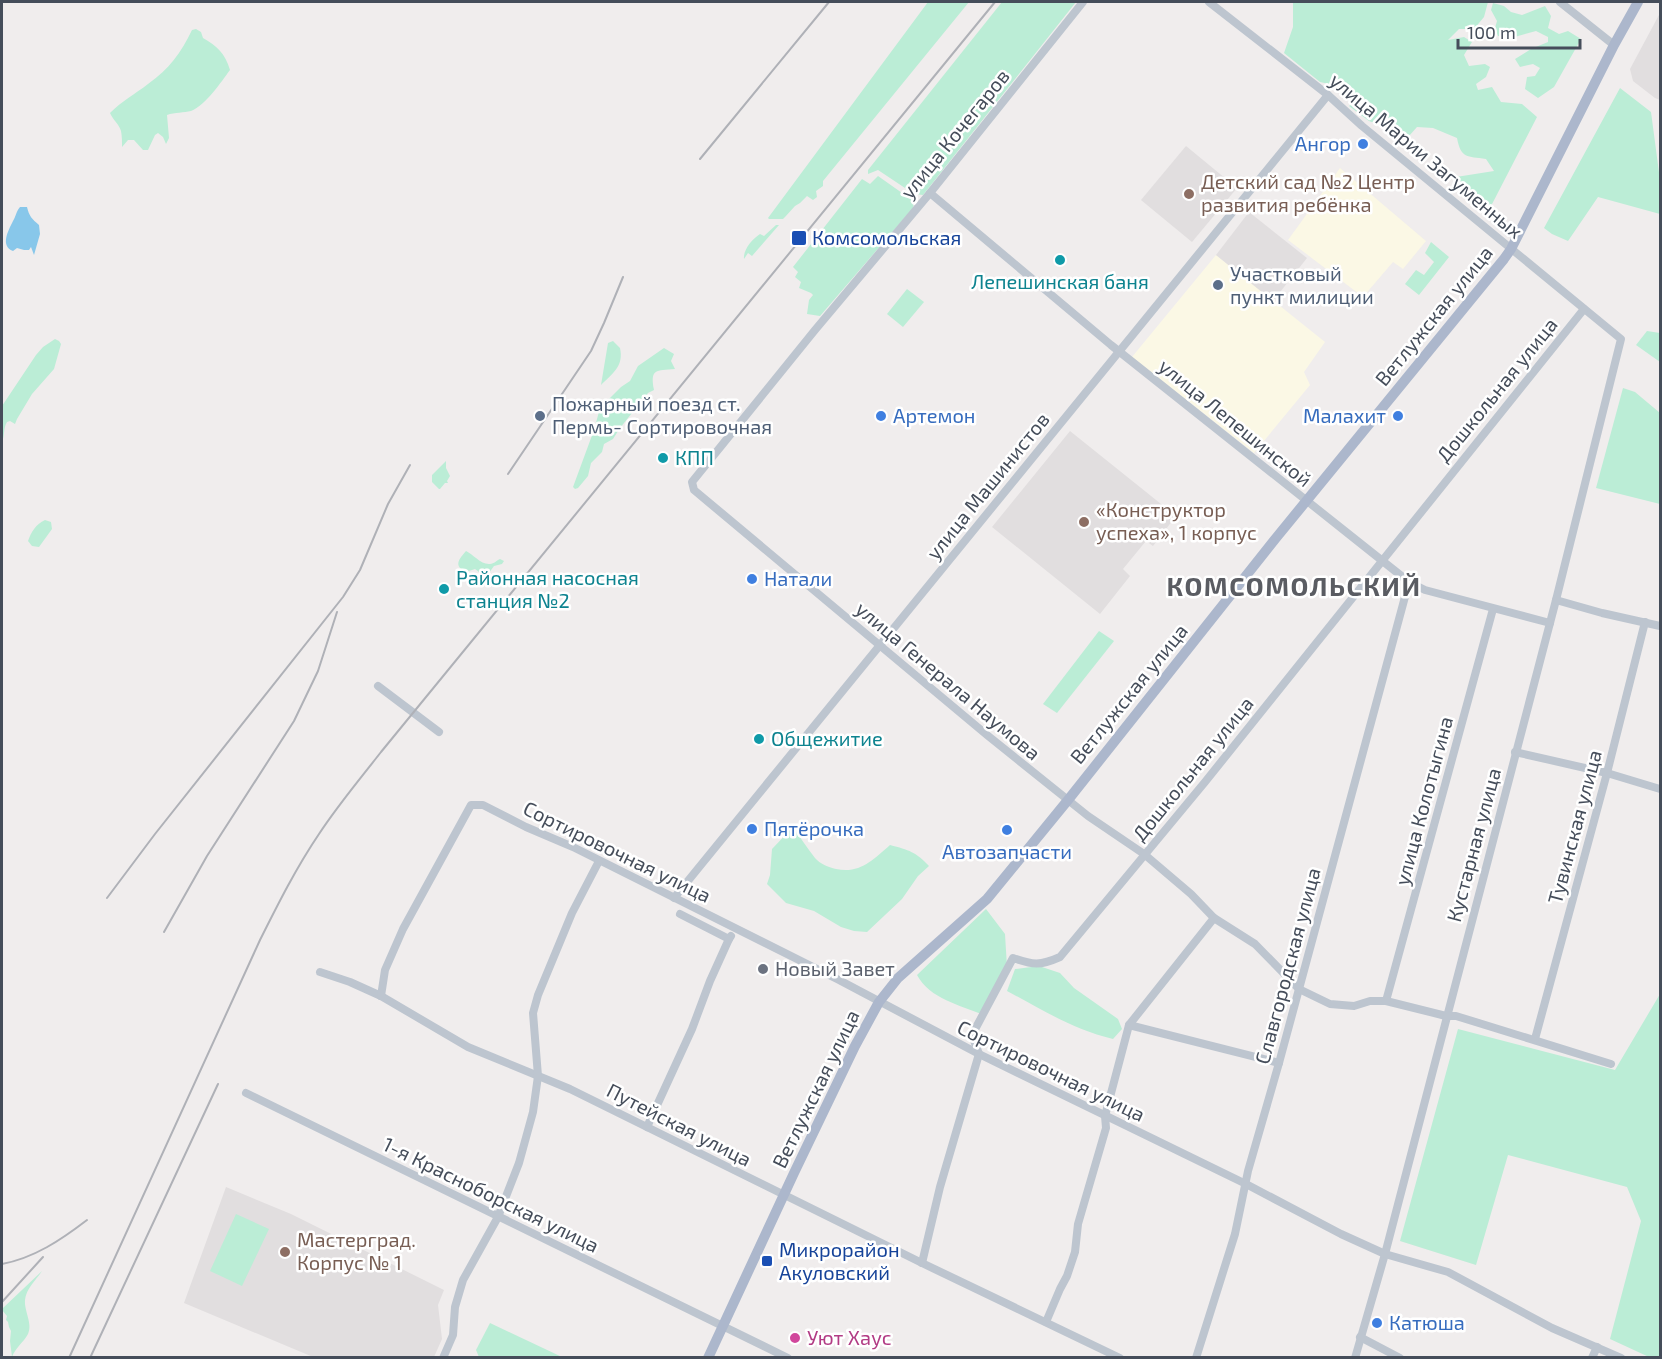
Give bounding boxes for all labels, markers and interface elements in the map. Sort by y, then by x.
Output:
scale bar [1458,12,1580,50]
text: 100 m [1467,21,1516,43]
street label: улица Кочегаров [895,64,1015,204]
street label: улица Марии Загуменных [1325,67,1528,244]
place label: Ангор [1295,131,1351,155]
marker: Ангор [1356,137,1370,151]
place label: Детский сад №2 Центр развития ребёнка [1201,169,1415,216]
marker: Детский сад №2 Центр развития ребёнка [1182,187,1196,201]
place label: Комсомольская [812,225,961,249]
marker: Комсомольская [790,229,808,247]
street label: Ветлужская улица [1369,241,1498,391]
marker: Лепешинская баня [1053,253,1067,267]
place label: Участковый пункт милиции [1230,261,1374,309]
place label: Лепешинская баня [971,269,1149,293]
marker: Участковый пункт милиции [1211,278,1225,292]
street label: Дошкольная улица [1431,312,1563,467]
street label: улица Лепешинской [1154,353,1317,492]
place label: Пожарный поезд ст. Пермь- Сортировочная [552,391,772,438]
place label: Артемон [893,403,976,427]
place label: Малахит [1303,403,1386,427]
street label: улица Машинистов [921,407,1055,564]
marker: Пожарный поезд ст. Пермь- Сортировочная [533,409,547,423]
marker: Артемон [874,409,888,423]
marker: Малахит [1391,409,1405,423]
place label: КПП [675,445,714,469]
marker: КПП [656,451,670,465]
place label: «Конструктор успеха», 1 корпус [1096,497,1257,545]
marker: «Конструктор успеха», 1 корпус [1077,515,1091,529]
place label: Районная насосная станция №2 [456,565,639,612]
place label: Натали [764,566,832,590]
district label: КОМСОМОЛЬСКИЙ [1167,570,1421,601]
marker: Натали [745,572,759,586]
marker: Районная насосная станция №2 [437,582,451,596]
street label: улица Генерала Наумова [851,596,1046,765]
street label: Ветлужская улица [1064,619,1193,769]
street label: Дошкольная улица [1127,691,1259,846]
street label: улица Колотыгина [1389,714,1458,888]
place label: Общежитие [771,726,883,750]
marker: Общежитие [752,732,766,746]
street label: Тувинская улица [1542,747,1607,906]
street label: Кустарная улица [1441,765,1506,925]
street label: Сортировочная улица [519,795,715,908]
place label: Пятёрочка [764,816,864,840]
marker: Пятёрочка [745,822,759,836]
marker: Автозапчасти [1000,823,1014,837]
place label: Автозапчасти [942,839,1072,863]
street label: Славгородская улица [1249,865,1326,1067]
place label: Новый Завет [775,956,895,980]
marker: Новый Завет [756,962,770,976]
street label: Ветлужская улица [766,1006,865,1172]
street label: Сортировочная улица [953,1014,1149,1127]
street label: Путейская улица [603,1077,756,1172]
street label: 1-я Красноборская улица [379,1131,603,1258]
place label: Мастерград. Корпус № 1 [297,1227,416,1275]
place label: Микрорайон Акуловский [779,1237,900,1285]
marker: Мастерград. Корпус № 1 [278,1245,292,1259]
marker: Микрорайон Акуловский [760,1254,774,1268]
place label: Катюша [1389,1310,1465,1334]
marker: Катюша [1370,1316,1384,1330]
place label: Уют Хаус [807,1325,892,1350]
marker: Уют Хаус [788,1331,802,1345]

